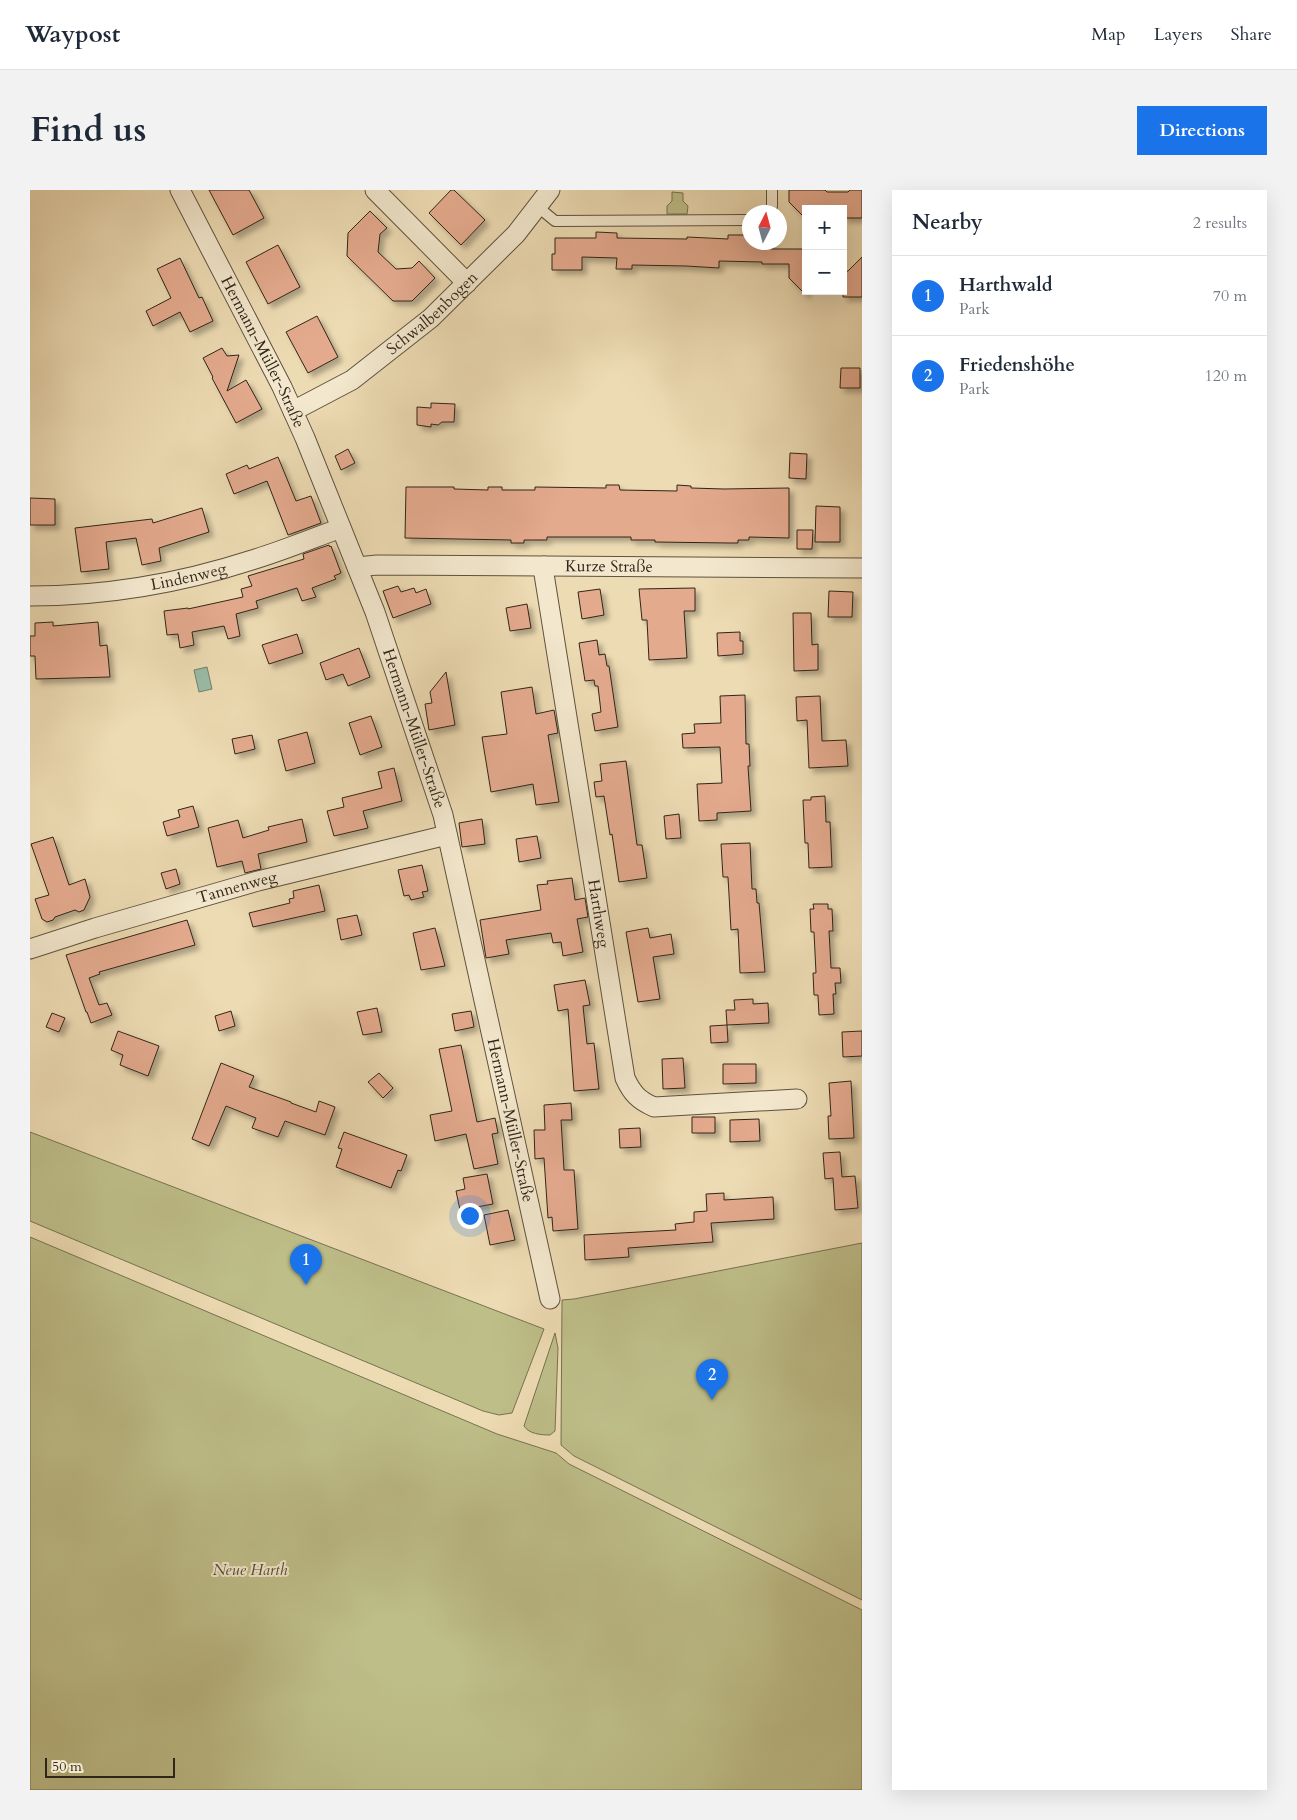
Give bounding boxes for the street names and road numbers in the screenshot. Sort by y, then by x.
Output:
street label: Schwalbenbogen [382,267,483,360]
street label: Hermann-Müller-Straße [215,272,310,431]
street label: Kurze Straße [565,555,653,578]
street label: Lindenweg [149,557,229,596]
street label: Hermann-Müller-Straße [377,646,451,811]
street label: Tannenweg [194,866,279,909]
street label: Harthweg [582,878,615,950]
street label: Hermann-Müller-Straße [482,1036,539,1204]

